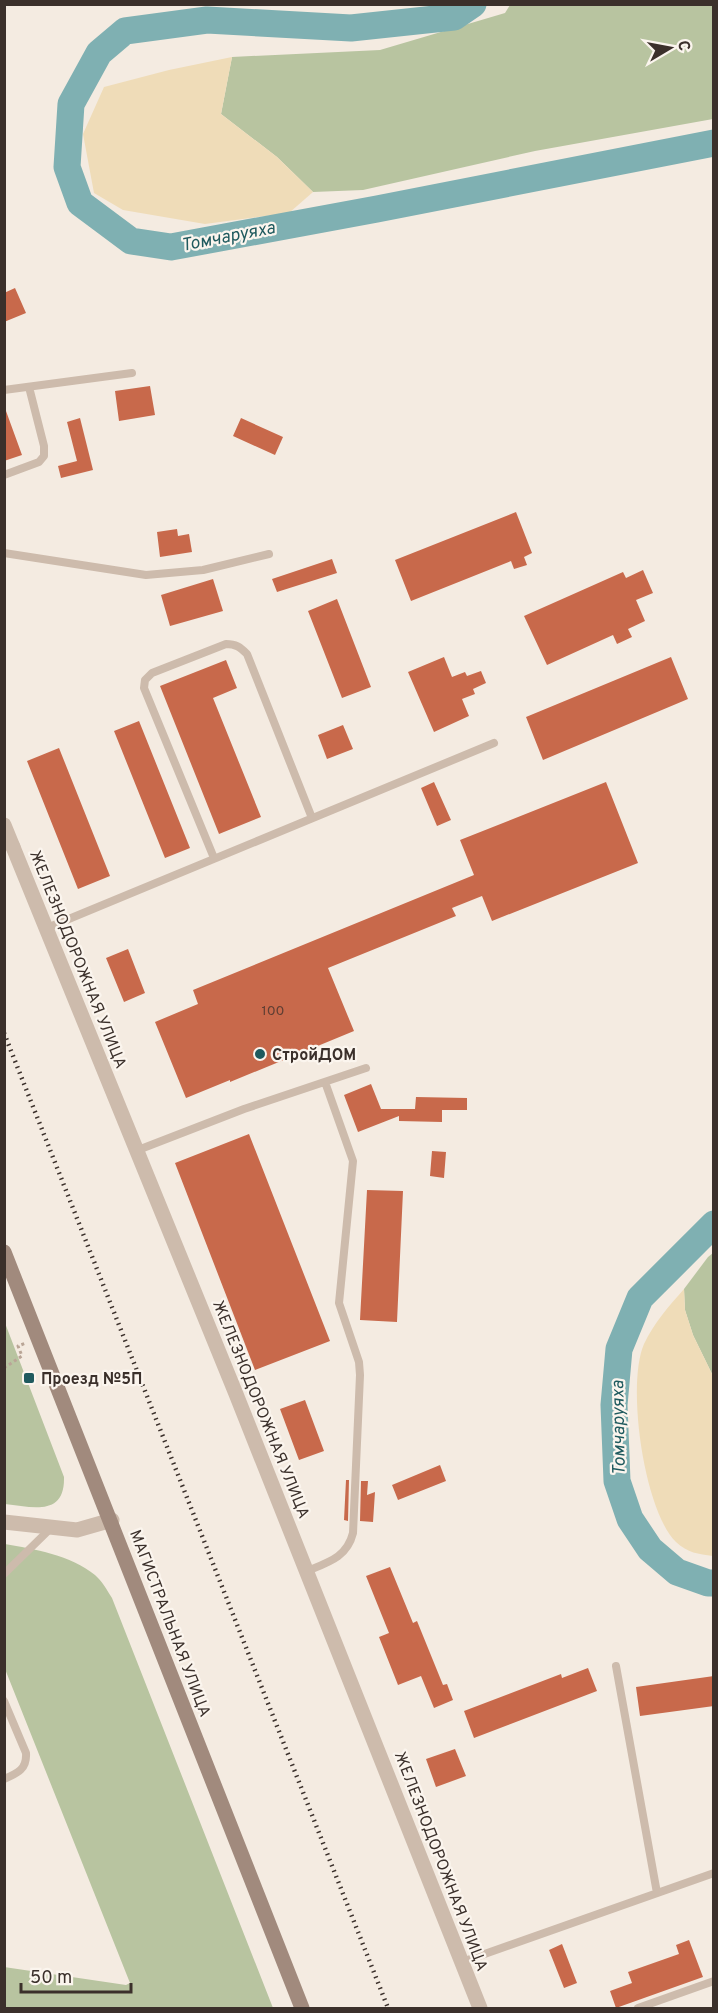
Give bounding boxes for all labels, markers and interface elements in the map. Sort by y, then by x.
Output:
north arrow [640,18,700,78]
text: С [672,39,694,53]
water label: Томчаруяха [179,217,278,258]
street label: ЖЕЛЕЗНОДОРОЖНАЯ УЛИЦА [24,848,130,1072]
house number: 100 [261,1003,285,1020]
place label: СтройДОМ [272,1046,356,1066]
marker: СтройДОМ [253,1047,267,1061]
street label: ЖЕЛЕЗНОДОРОЖНАЯ УЛИЦА [207,1298,313,1522]
place label: Проезд №5П [41,1370,142,1390]
marker: Проезд №5П [22,1371,36,1385]
water label: Томчаруяха [607,1379,632,1476]
street label: МАГИСТРАЛЬНАЯ УЛИЦА [124,1527,214,1720]
street label: ЖЕЛЕЗНОДОРОЖНАЯ УЛИЦА [389,1749,491,1974]
scale bar [21,1956,130,1994]
text: 50 m [30,1967,72,1990]

